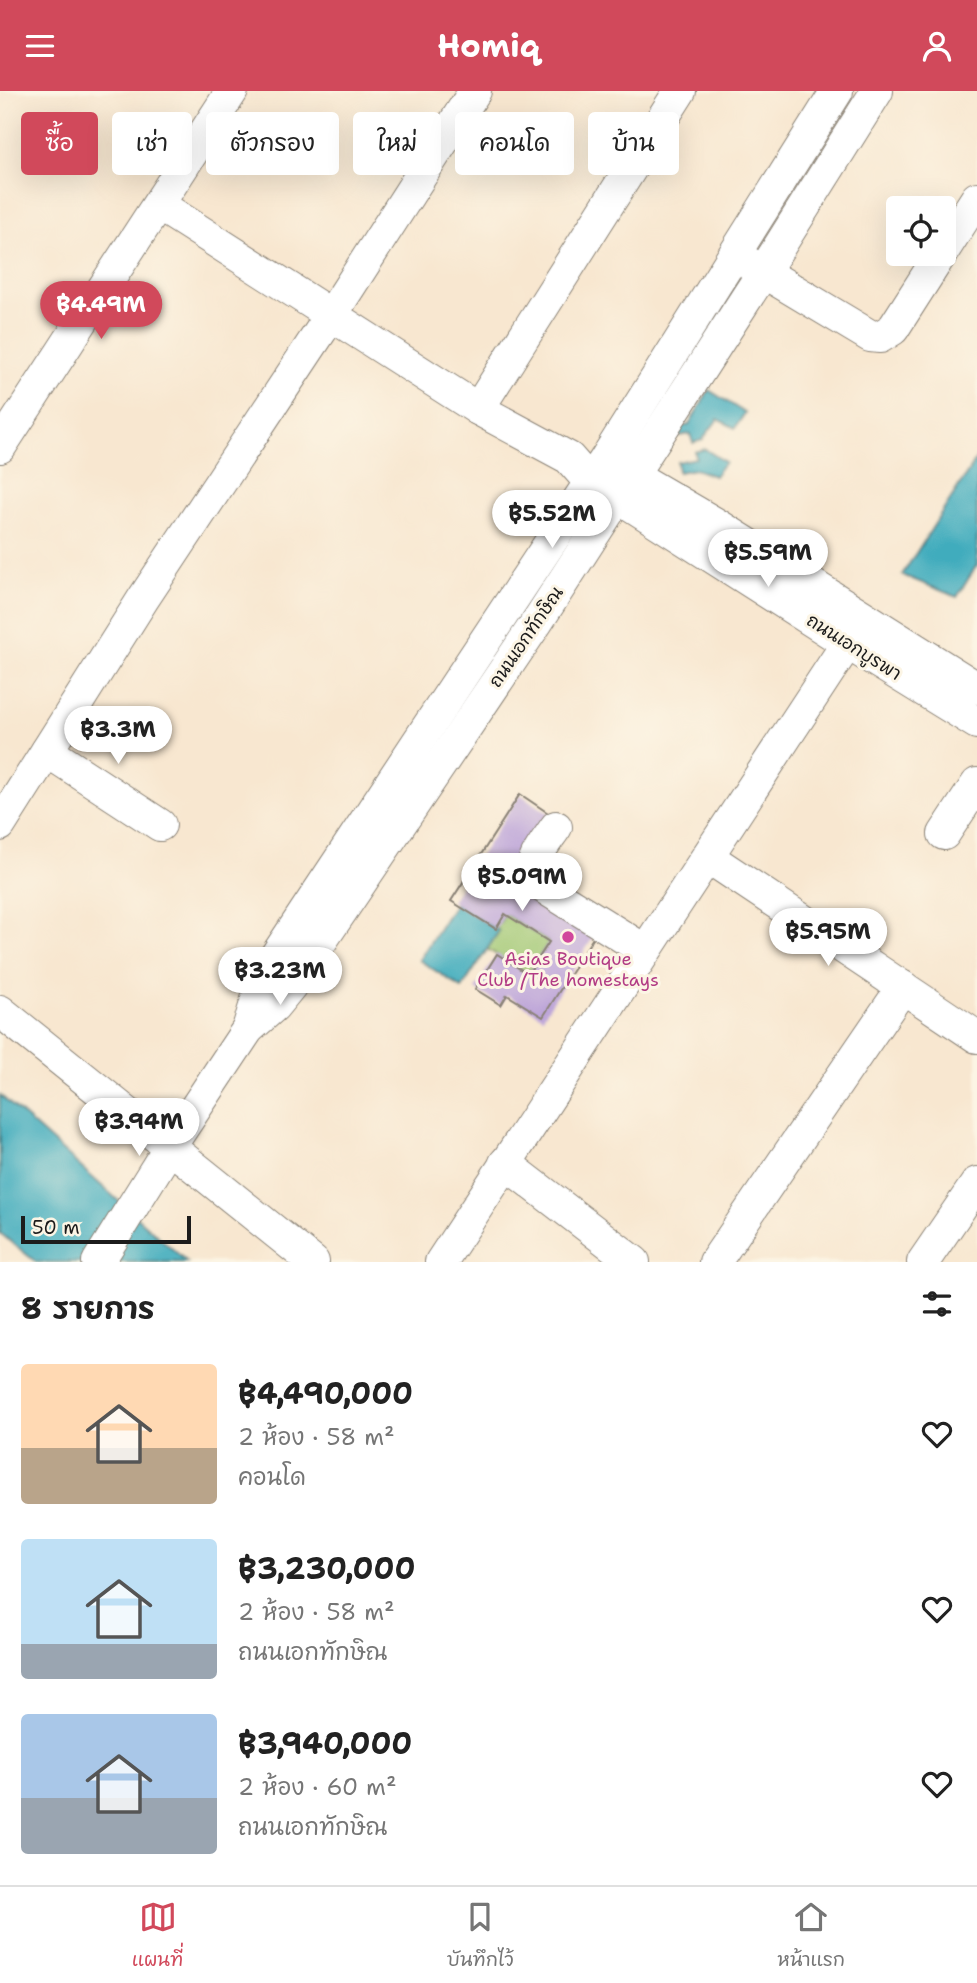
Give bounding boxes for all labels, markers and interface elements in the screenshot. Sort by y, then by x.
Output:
text: Homiq [437,24,540,67]
icon: menu [21,27,59,65]
icon: person [918,27,956,65]
chip: ซื้อ [21,112,98,175]
chip: เช่า [112,112,192,175]
chip: ตัวกรอง [206,112,339,175]
chip: ใหม่ [353,112,441,175]
chip: คอนโด [455,112,574,175]
chip: บ้าน [588,112,679,175]
map controls [886,196,956,266]
button: locate [886,196,956,266]
pin: ฿4.49M [44,281,158,341]
text: ฿4.49M [56,289,146,319]
pin: ฿5.52M [495,491,609,550]
text: ฿5.52M [508,498,596,528]
pin: ฿5.59M [711,529,825,589]
text: ฿5.59M [724,537,812,567]
street label: ถนนเอกทักษิณ [483,582,569,692]
street label: ถนนเอกบูรพา [801,608,906,687]
pin: ฿3.3M [69,707,167,766]
text: ฿3.3M [80,714,156,744]
pin: ฿5.09M [465,853,579,913]
text: ฿5.09M [477,861,567,891]
pin: ฿5.95M [771,909,885,968]
text: ฿5.95M [785,916,871,946]
marker: Asias Boutique Club /The homestays [560,929,576,945]
pin: ฿3.23M [223,947,337,1007]
place label: Asias Boutique Club /The homestays [477,947,659,992]
text: ฿3.23M [234,955,326,985]
pin: ฿3.94M [82,1098,196,1158]
text: ฿3.94M [94,1106,184,1136]
scale bar [21,1213,191,1245]
text: 50 m [32,1215,80,1240]
icon: filters [918,1285,956,1323]
text: 8 รายการ [21,1288,155,1329]
text: ฿4,490,000 [238,1373,413,1414]
icon: home [77,1392,161,1476]
icon: heart [918,1415,956,1453]
text: 2 ห้อง · 58 m² [238,1422,395,1452]
text: คอนโด [238,1462,306,1492]
text: ฿3,230,000 [238,1548,415,1589]
icon: home [77,1567,161,1651]
icon: heart [918,1590,956,1628]
text: 2 ห้อง · 58 m² [238,1597,395,1627]
text: ถนนเอกทักษิณ [238,1637,387,1667]
text: ฿3,940,000 [238,1723,412,1764]
icon: home [77,1742,161,1826]
icon: heart [918,1765,956,1803]
text: 2 ห้อง · 60 m² [238,1772,396,1802]
text: ถนนเอกทักษิณ [238,1812,387,1842]
tab: แผนที่ [132,1898,183,1973]
tab: บันทึกไว้ [447,1898,514,1973]
tab: หน้าแรก [777,1898,845,1973]

